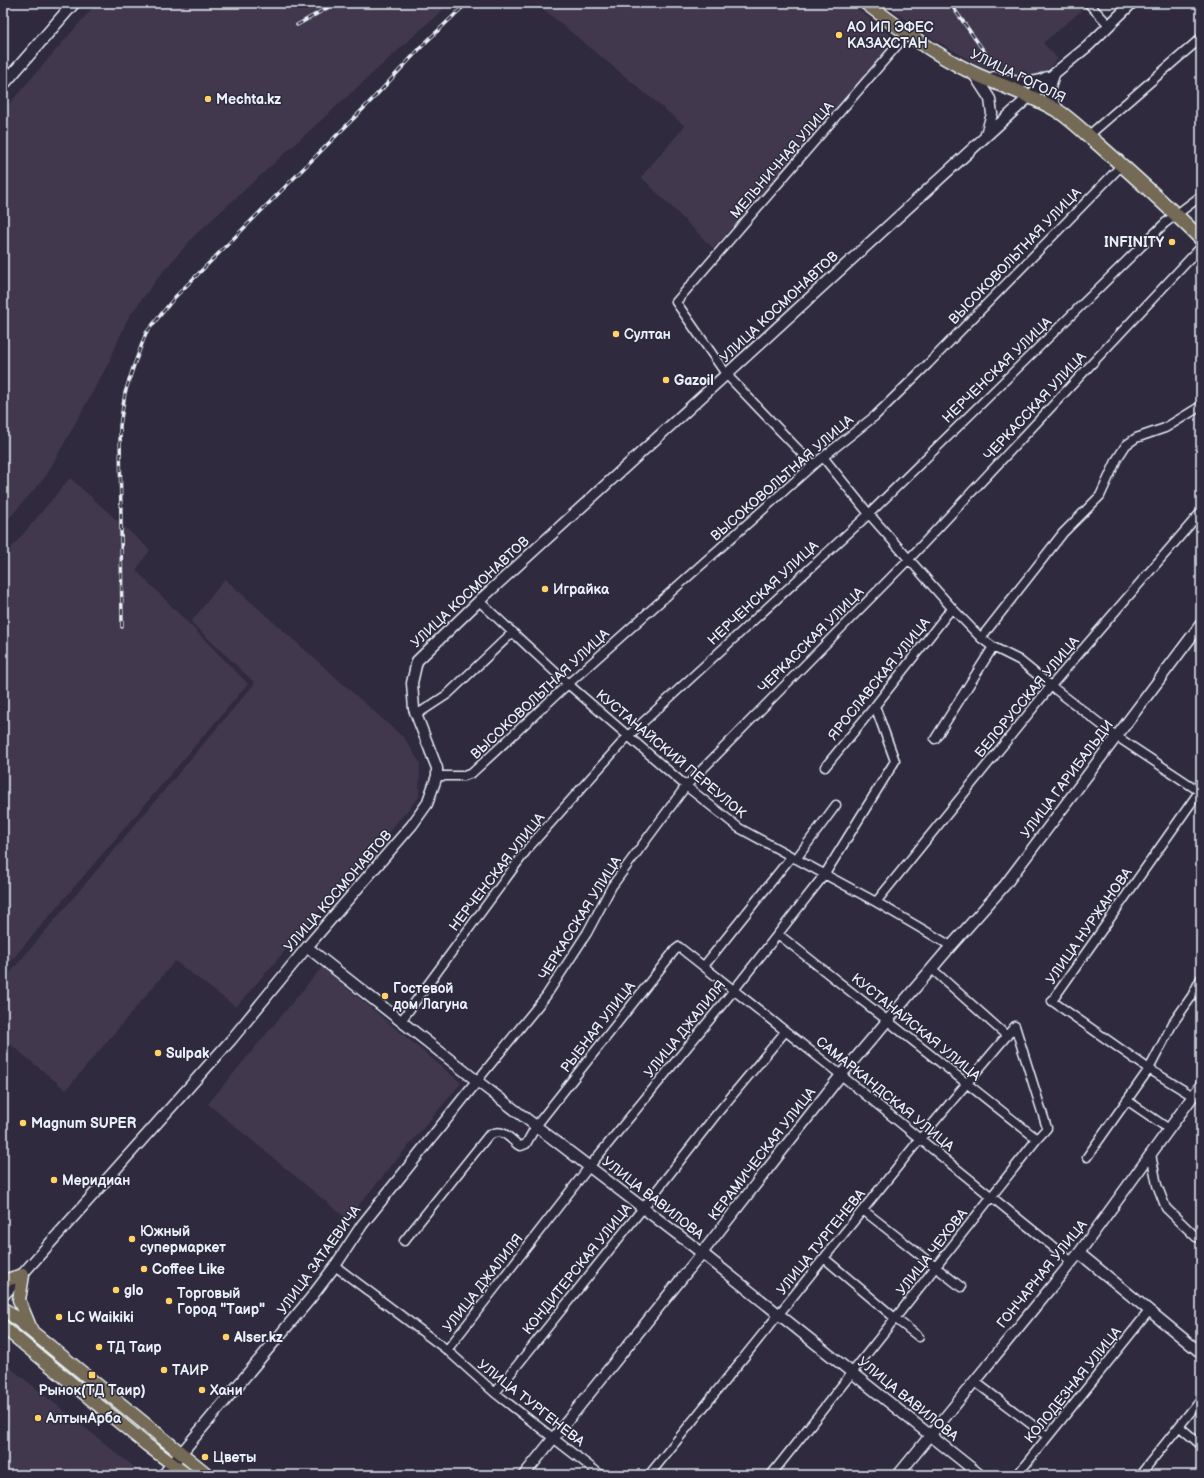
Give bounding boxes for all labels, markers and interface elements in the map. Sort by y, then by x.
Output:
place label: АО ИП ЭФЕС КАЗАХСТАН [846,19,934,52]
marker: АО ИП ЭФЕС КАЗАХСТАН [834,30,844,40]
street label: УЛИЦА ГОГОЛЯ [968,46,1068,106]
place label: Mechta.kz [216,91,281,108]
marker: Mechta.kz [203,94,213,104]
street label: МЕЛЬНИЧНАЯ УЛИЦА [727,98,838,222]
street label: ВЫСОКОВОЛЬТНАЯ УЛИЦА [945,184,1085,328]
place label: INFINITY [1104,234,1165,251]
marker: INFINITY [1167,237,1177,247]
street label: УЛИЦА КОСМОНАВТОВ [716,248,842,366]
street label: НЕРЧЕНСКАЯ УЛИЦА [939,313,1056,427]
place label: Султан [624,326,671,343]
marker: Султан [611,329,621,339]
street label: ЧЕРКАССКАЯ УЛИЦА [980,348,1090,464]
place label: Gazoil [674,372,714,389]
marker: Gazoil [661,375,671,385]
street label: ВЫСОКОВОЛЬТНАЯ УЛИЦА [707,411,857,545]
street label: УЛИЦА КОСМОНАВТОВ [407,533,533,651]
street label: НЕРЧЕНСКАЯ УЛИЦА [704,537,822,649]
place label: Играйка [553,581,610,598]
street label: ЧЕРКАССКАЯ УЛИЦА [755,583,868,696]
marker: Играйка [540,584,550,594]
street label: ЯРОСЛАВСКАЯ УЛИЦА [824,614,934,744]
street label: ВЫСОКОВОЛЬТНАЯ УЛИЦА [467,625,613,763]
street label: БЕЛОРУССКАЯ УЛИЦА [971,633,1083,761]
street label: КУСТАНАЙСКИЙ ПЕРЕУЛОК [592,686,750,822]
street label: УЛИЦА ГАРИБАЛЬДИ [1017,717,1117,841]
street label: НЕРЧЕНСКАЯ УЛИЦА [446,809,549,934]
street label: УЛИЦА КОСМОНАВТОВ [281,827,396,955]
street label: ЧЕРКАССКАЯ УЛИЦА [535,853,625,983]
street label: УЛИЦА НУРЖАНОВА [1042,864,1136,988]
street label: КУСТАНАЙСКАЯ УЛИЦА [848,970,984,1085]
street label: УЛИЦА ДЖАЛИЛЯ [641,977,729,1081]
street label: РЫБНАЯ УЛИЦА [557,978,639,1076]
place label: Гостевой дом Лагуна [392,980,469,1013]
marker: Гостевой дом Лагуна [380,991,390,1001]
street label: САМАРКАНДСКАЯ УЛИЦА [812,1033,958,1155]
place label: Sulpak [166,1045,210,1062]
marker: Sulpak [153,1048,163,1058]
street label: КЕРАМИЧЕСКАЯ УЛИЦА [705,1084,820,1224]
place label: Magnum SUPER [31,1115,137,1132]
marker: Magnum SUPER [18,1118,28,1128]
street label: УЛИЦА ВАВИЛОВА [599,1153,708,1243]
place label: Меридиан [62,1172,130,1189]
marker: Меридиан [49,1175,59,1185]
street label: УЛИЦА ТУРГЕНЕВА [773,1185,869,1298]
street label: КОНДИТЕРСКАЯ УЛИЦА [519,1200,635,1338]
street label: УЛИЦА ЗАТАЕВИЧА [274,1202,365,1318]
street label: УЛИЦА ЧЕХОВА [893,1205,971,1299]
street label: ГОНЧАРНАЯ УЛИЦА [993,1216,1091,1331]
place label: Южный супермаркет [140,1223,226,1256]
street label: УЛИЦА ДЖАЛИЛЯ [439,1230,527,1336]
marker: Южный супермаркет [127,1234,137,1244]
place label: Coffee Like [152,1261,225,1278]
marker: Coffee Like [139,1264,149,1274]
place label: glo [124,1282,143,1299]
marker: glo [111,1285,121,1295]
place label: Торговый Город "Таир" [177,1285,265,1318]
marker: Торговый Город "Таир" [164,1296,174,1306]
place label: LC Waikiki [67,1309,134,1326]
marker: LC Waikiki [54,1312,64,1322]
street label: КОЛОДЕЗНАЯ УЛИЦА [1021,1323,1125,1446]
place label: Alser.kz [233,1329,283,1346]
marker: Alser.kz [221,1332,231,1342]
place label: ТД Таир [107,1339,162,1356]
marker: ТД Таир [94,1342,104,1352]
street label: УЛИЦА ВАВИЛОВА [854,1353,962,1445]
street label: УЛИЦА ТУРГЕНЕВА [474,1356,588,1450]
place label: ТАИР [172,1362,209,1379]
marker: ТАИР [159,1365,169,1375]
marker: Рынок(ТД Таир) [87,1370,97,1380]
place label: Рынок(ТД Таир) [38,1382,146,1399]
place label: Хани [209,1382,243,1399]
marker: Хани [197,1385,207,1395]
place label: АлтынАрба [45,1410,122,1427]
marker: АлтынАрба [33,1413,43,1423]
place label: Цветы [213,1449,256,1466]
marker: Цветы [200,1452,210,1462]

